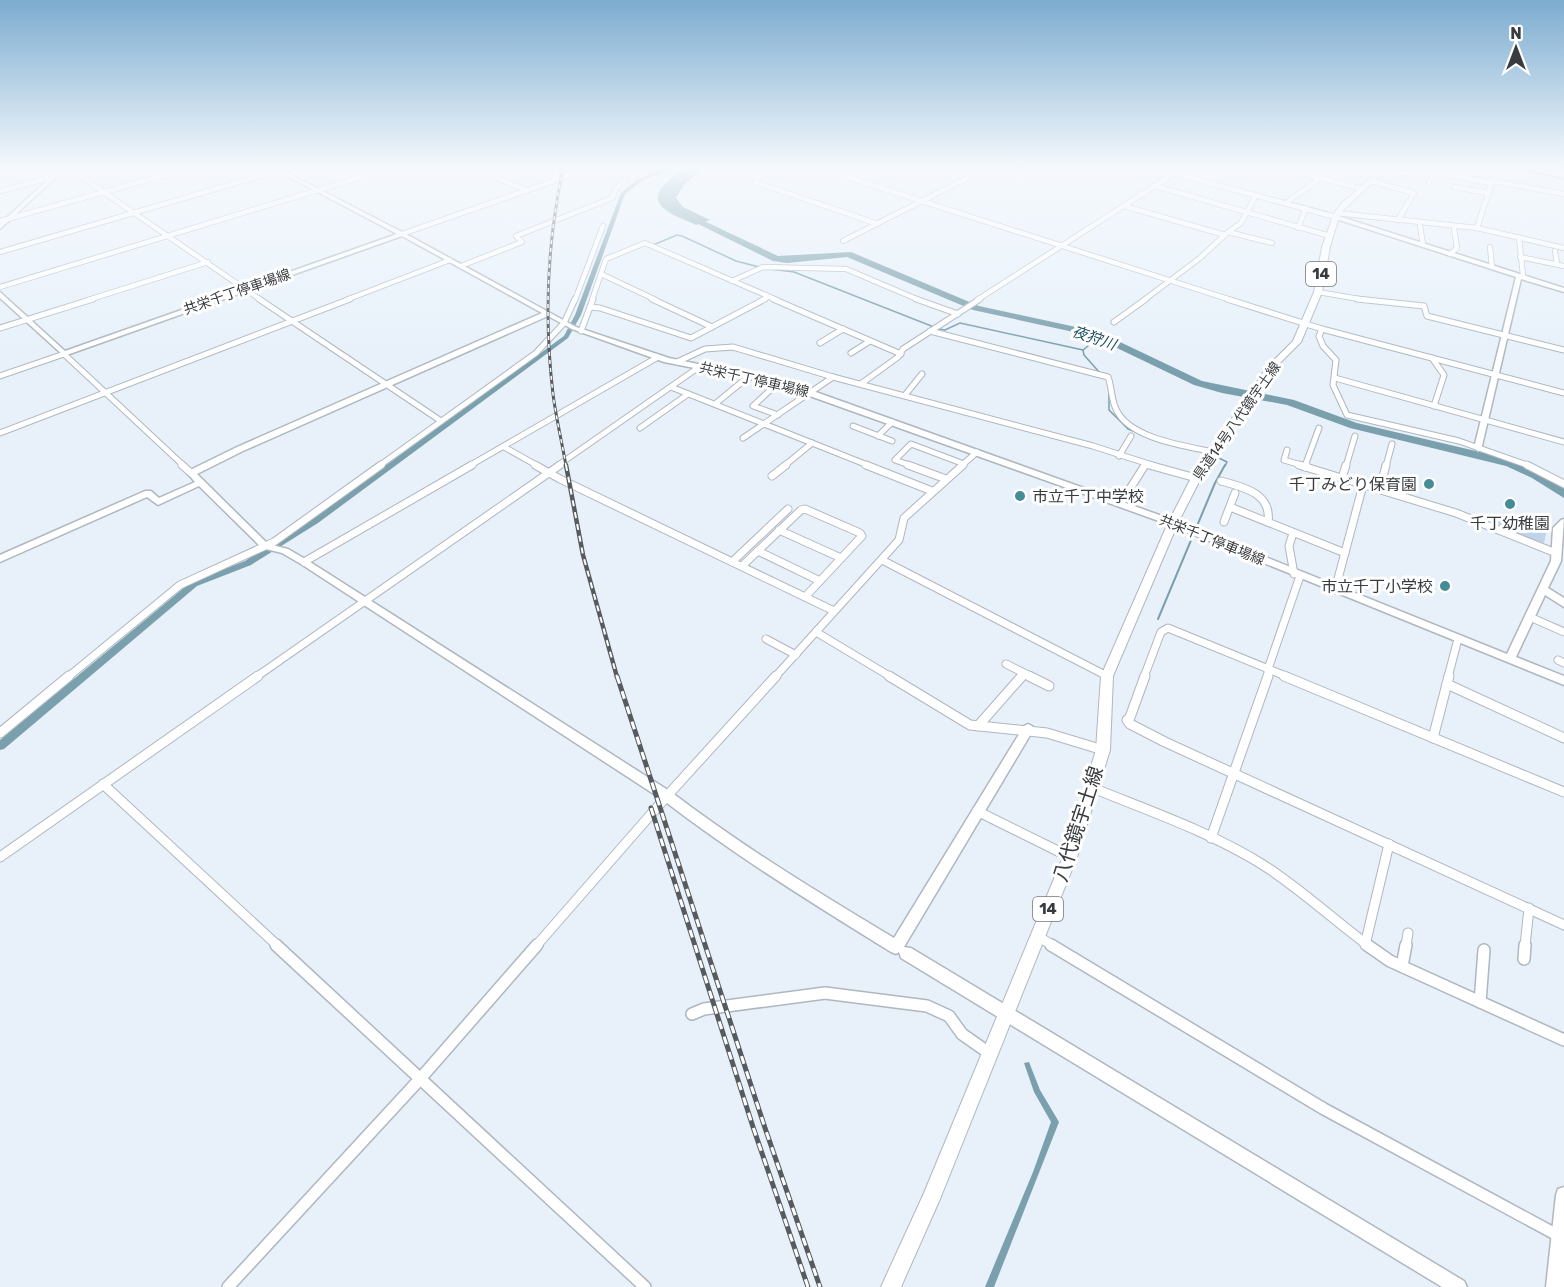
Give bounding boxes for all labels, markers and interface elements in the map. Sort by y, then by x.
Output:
north arrow [1486,18,1546,78]
text: N [1510,24,1522,43]
road number: 14 [1306,262,1336,286]
street label: 共栄千丁停車場線 [181,266,293,318]
water label: 夜狩川 [1070,322,1120,354]
street label: 共栄千丁停車場線 [698,359,810,401]
street label: 県道14号八代鏡宇土線 [1190,359,1284,483]
place label: 千丁みどり保育園 [1289,475,1417,494]
marker: 千丁みどり保育園 [1422,477,1436,491]
place label: 市立千丁中学校 [1032,487,1144,506]
marker: 市立千丁中学校 [1013,489,1027,503]
marker: 千丁幼稚園 [1503,497,1517,511]
street label: 共栄千丁停車場線 [1157,511,1267,569]
place label: 千丁幼稚園 [1470,514,1550,533]
place label: 市立千丁小学校 [1321,577,1433,596]
marker: 市立千丁小学校 [1438,579,1452,593]
street label: 八代鏡宇土線 [1048,763,1108,885]
road number: 14 [1033,897,1063,921]

